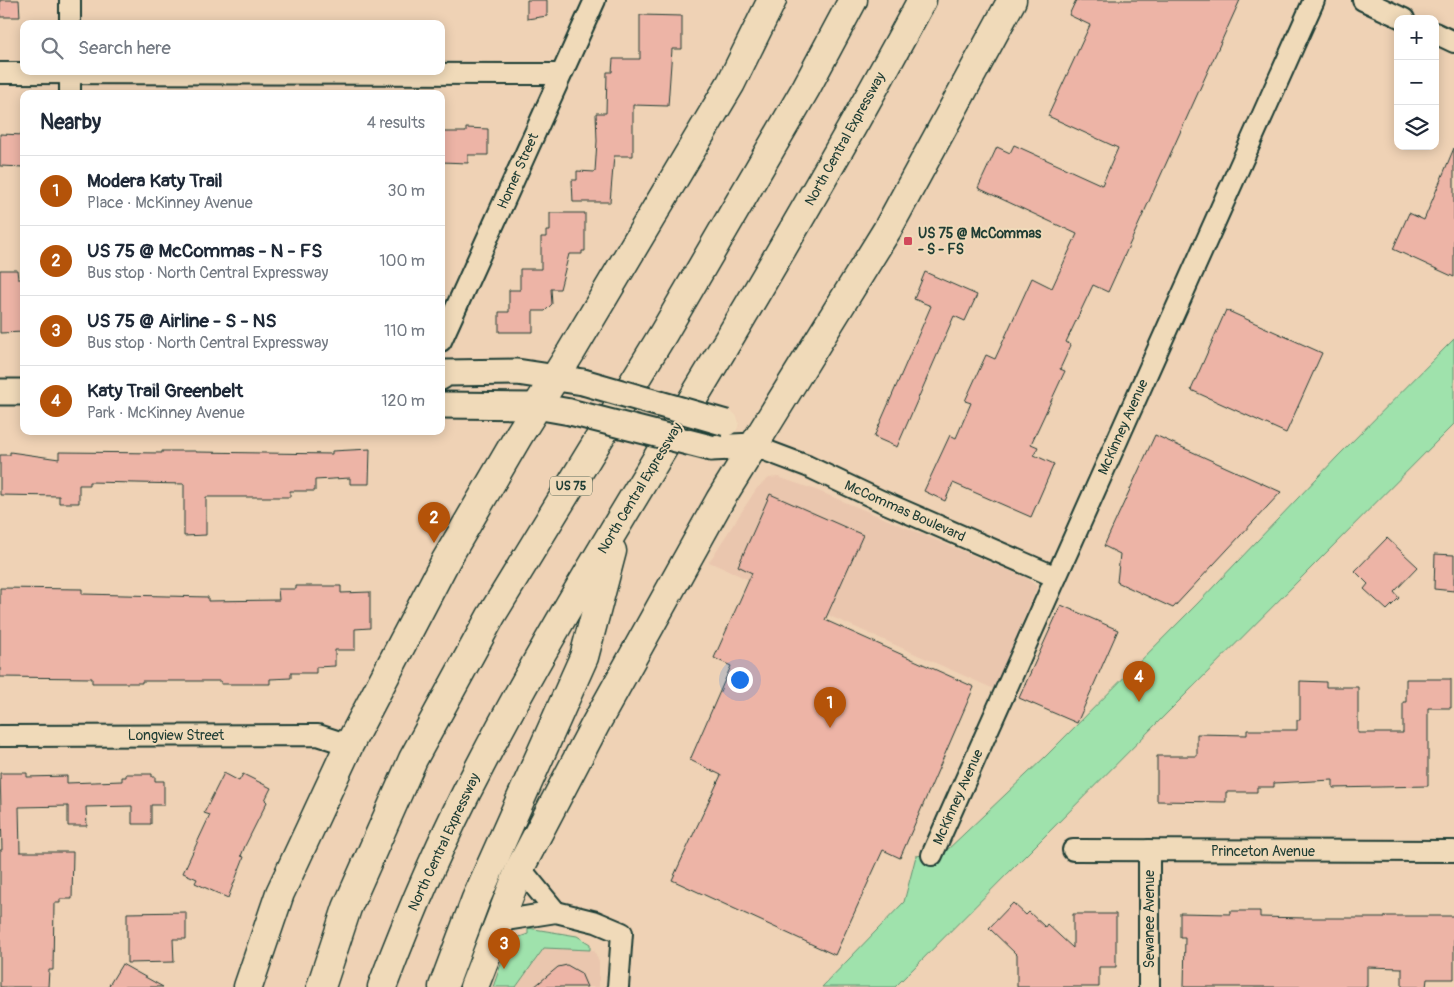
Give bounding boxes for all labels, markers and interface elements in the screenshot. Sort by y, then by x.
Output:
map controls [1394,15,1439,150]
button: + [1394,15,1439,60]
search box [20,20,445,75]
icon: search [38,34,66,62]
text: Search here [78,36,171,60]
button: − [1394,60,1439,105]
street label: North Central Expressway [801,69,889,209]
button: layers [1394,105,1439,150]
text: Nearby [40,109,101,136]
text: 4 results [367,113,425,133]
street label: Homer Street [494,130,542,212]
text: Modera Katy Trail [87,169,223,193]
text: 1 [53,181,59,201]
text: 30 m [387,181,425,201]
text: Place · McKinney Avenue [87,193,253,213]
place label: US 75 @ McCommas - S - FS [918,225,1042,258]
marker: US 75 @ McCommas - S - FS [902,235,914,247]
text: US 75 @ McCommas - N - FS [87,239,322,263]
text: 2 [52,251,60,271]
text: 100 m [379,251,425,271]
text: Bus stop · North Central Expressway [87,263,328,283]
text: US 75 @ Airline - S - NS [87,309,277,333]
text: 3 [52,321,60,341]
text: 110 m [384,321,425,341]
text: Bus stop · North Central Expressway [87,333,328,353]
street label: McKinney Avenue [1094,377,1152,477]
text: Katy Trail Greenbelt [87,379,243,403]
text: 4 [51,391,61,411]
text: 120 m [381,391,425,411]
text: Park · McKinney Avenue [87,403,245,423]
street label: North Central Expressway [594,419,686,557]
road number: US 75 [550,476,592,496]
street label: McCommas Boulevard [842,477,968,545]
pin: 2 [418,502,450,543]
pin: 4 [1123,661,1155,702]
your location [727,667,753,693]
pin: 1 [814,687,846,728]
street label: Longview Street [128,727,225,744]
street label: McKinney Avenue [929,747,987,847]
street label: North Central Expressway [405,770,483,914]
street label: Princeton Avenue [1211,843,1315,860]
street label: Sewanee Avenue [1141,870,1158,968]
pin: 3 [488,928,520,969]

